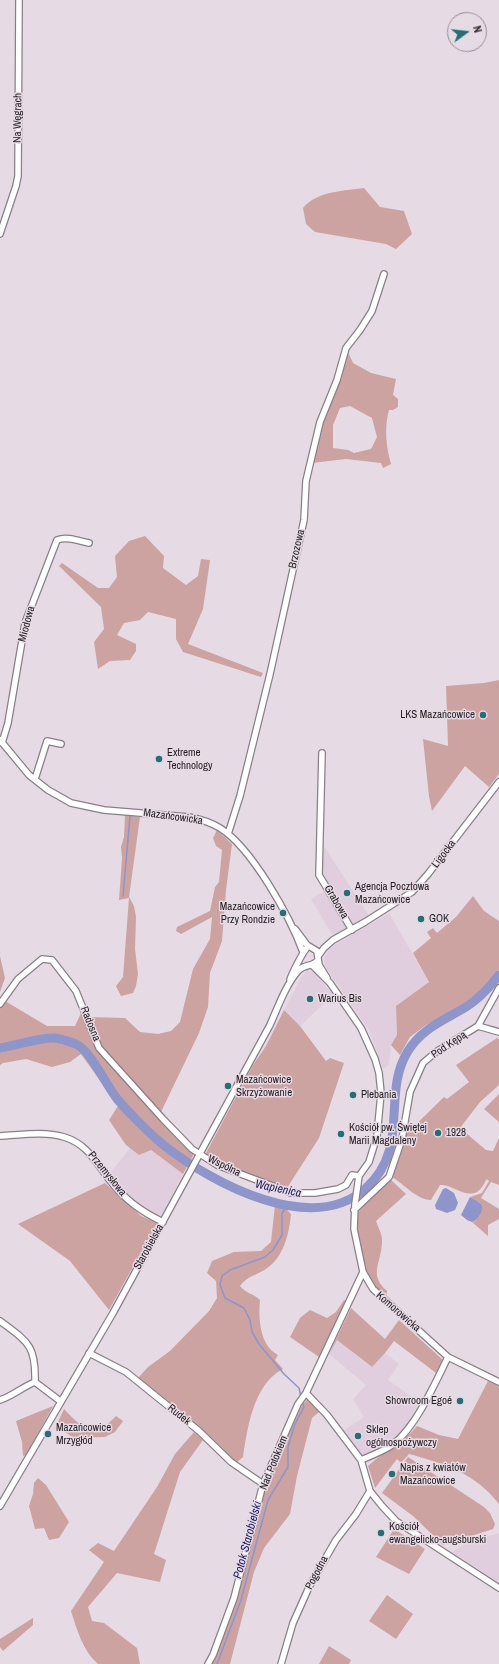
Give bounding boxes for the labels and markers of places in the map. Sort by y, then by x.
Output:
place label: LKS Mazańcowice [400,708,475,722]
marker: LKS Mazańcowice [478,710,488,720]
place label: Extreme Technology [167,746,213,772]
marker: Extreme Technology [154,754,164,764]
place label: Agencja Pocztowa Mazańcowice [355,880,429,906]
marker: Agencja Pocztowa Mazańcowice [342,888,352,898]
place label: Mazańcowice Przy Rondzie [220,900,275,926]
marker: Mazańcowice Przy Rondzie [278,908,288,918]
place label: GOK [429,912,449,926]
marker: GOK [416,914,426,924]
place label: Warius Bis [318,992,362,1006]
marker: Warius Bis [305,994,315,1004]
place label: Mazańcowice Skrzyżowanie [236,1073,292,1099]
marker: Mazańcowice Skrzyżowanie [223,1081,233,1091]
place label: Plebania [361,1088,397,1102]
marker: Plebania [348,1090,358,1100]
place label: Kościół pw. Świętej Marii Magdaleny [349,1121,427,1147]
place label: 1928 [446,1126,466,1140]
marker: 1928 [433,1128,443,1138]
marker: Kościół pw. Świętej Marii Magdaleny [336,1129,346,1139]
place label: Showroom Egoé [385,1394,452,1408]
marker: Showroom Egoé [455,1396,465,1406]
place label: Mazańcowice Mrzygłód [56,1421,111,1447]
place label: Sklep ogólnospożywczy [366,1423,437,1449]
marker: Mazańcowice Mrzygłód [43,1429,53,1439]
marker: Sklep ogólnospożywczy [353,1431,363,1441]
place label: Napis z kwiatów Mazańcowice [400,1461,466,1487]
marker: Napis z kwiatów Mazańcowice [387,1469,397,1479]
place label: Kościół ewangelicko-augsburski [389,1520,486,1546]
marker: Kościół ewangelicko-augsburski [376,1528,386,1538]

